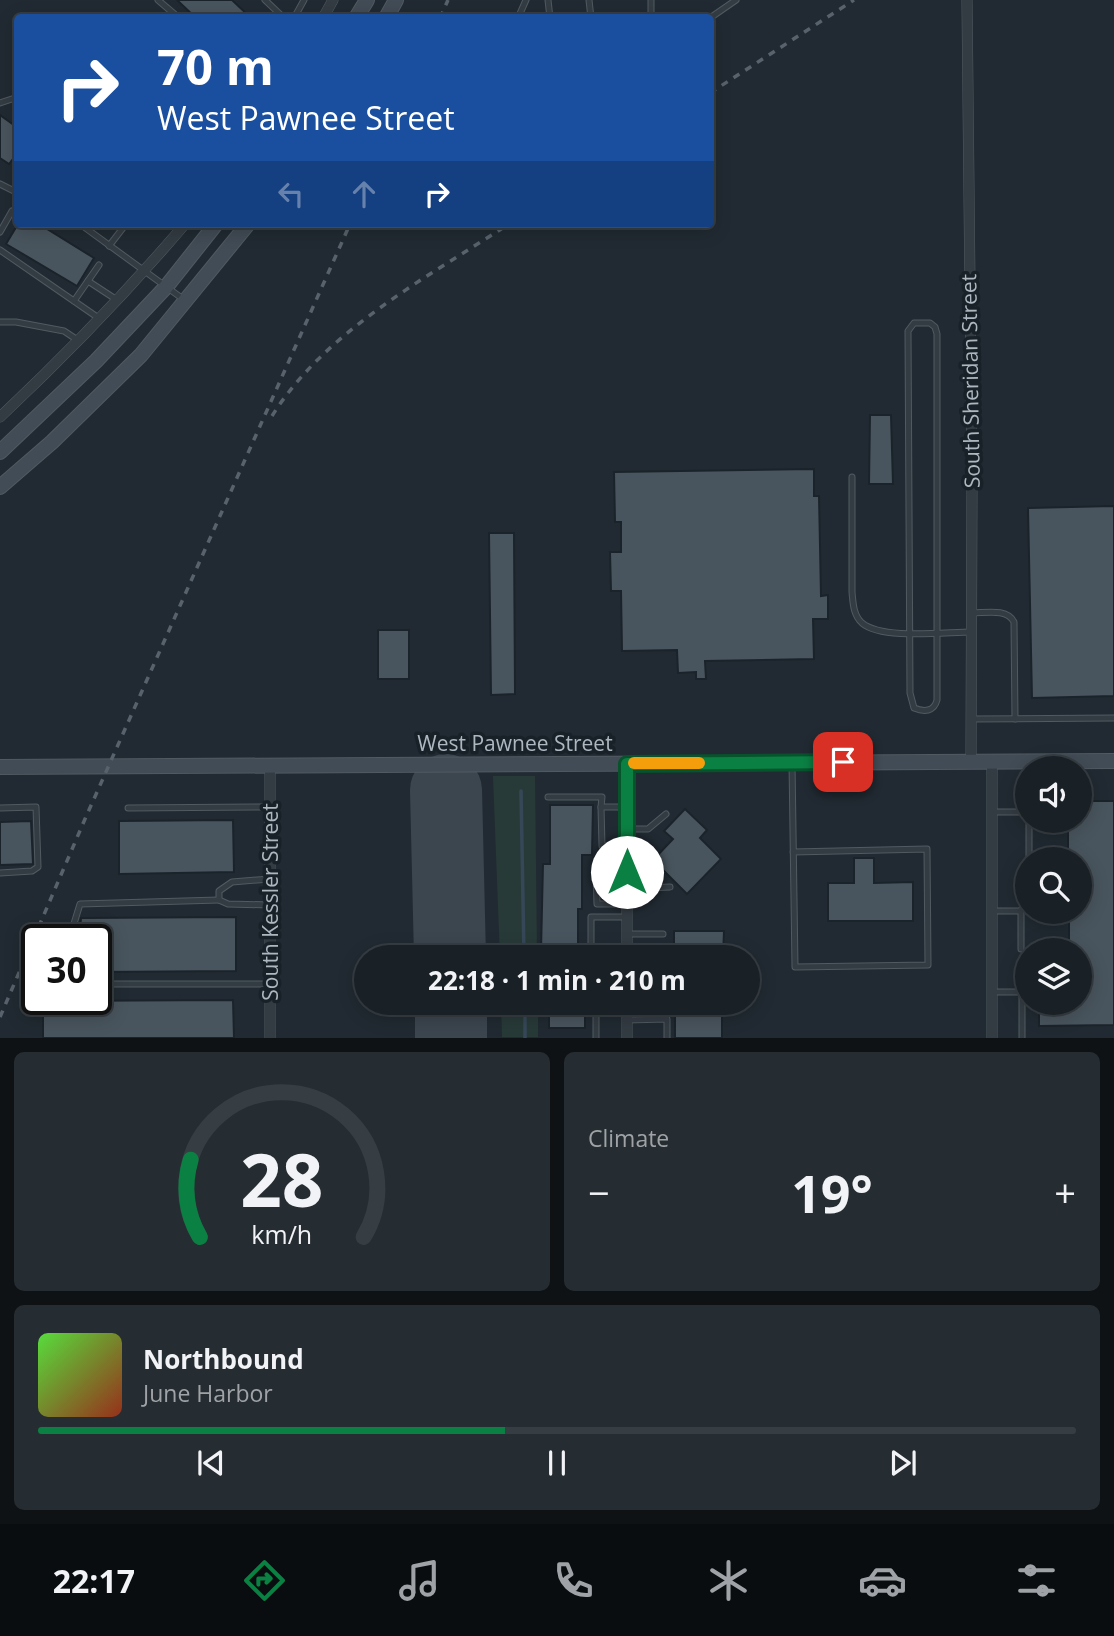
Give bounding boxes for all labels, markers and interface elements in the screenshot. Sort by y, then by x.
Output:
text: 70 m [157,33,274,99]
icon: right [42,42,133,133]
text: West Pawnee Street [157,96,455,139]
icon: left [272,175,310,213]
icon: ahead [345,175,383,213]
icon: right [418,175,456,213]
street label: South Sheridan Street [954,274,986,488]
street label: West Pawnee Street [417,729,613,757]
pin [813,732,873,792]
icon: arrive [824,743,862,781]
map controls [1015,756,1092,1015]
button: sound [1015,756,1092,833]
street label: South Kessler Street [256,803,284,1001]
position arrow [590,835,664,909]
button: search [1015,847,1092,924]
speed limit sign: 30 [21,924,112,1015]
button: layers [1015,938,1092,1015]
text: 22:18 · 1 min · 210 m [428,962,686,998]
text: Climate [588,1122,669,1154]
text: 28 [240,1130,324,1229]
text: 19° [791,1157,873,1228]
text: − [588,1166,610,1218]
text: + [1054,1166,1076,1218]
text: km/h [252,1217,312,1251]
text: Northbound [143,1341,304,1377]
text: June Harbor [143,1377,273,1409]
icon: previous [192,1444,230,1482]
icon: pause [538,1444,576,1482]
icon: next [884,1444,922,1482]
icon: directions [240,1556,289,1605]
icon: music [395,1556,444,1605]
icon: phone [549,1556,598,1605]
icon: climate [704,1556,753,1605]
icon: car [858,1556,907,1605]
icon: filters [1012,1556,1061,1605]
text: 22:17 [53,1559,135,1602]

